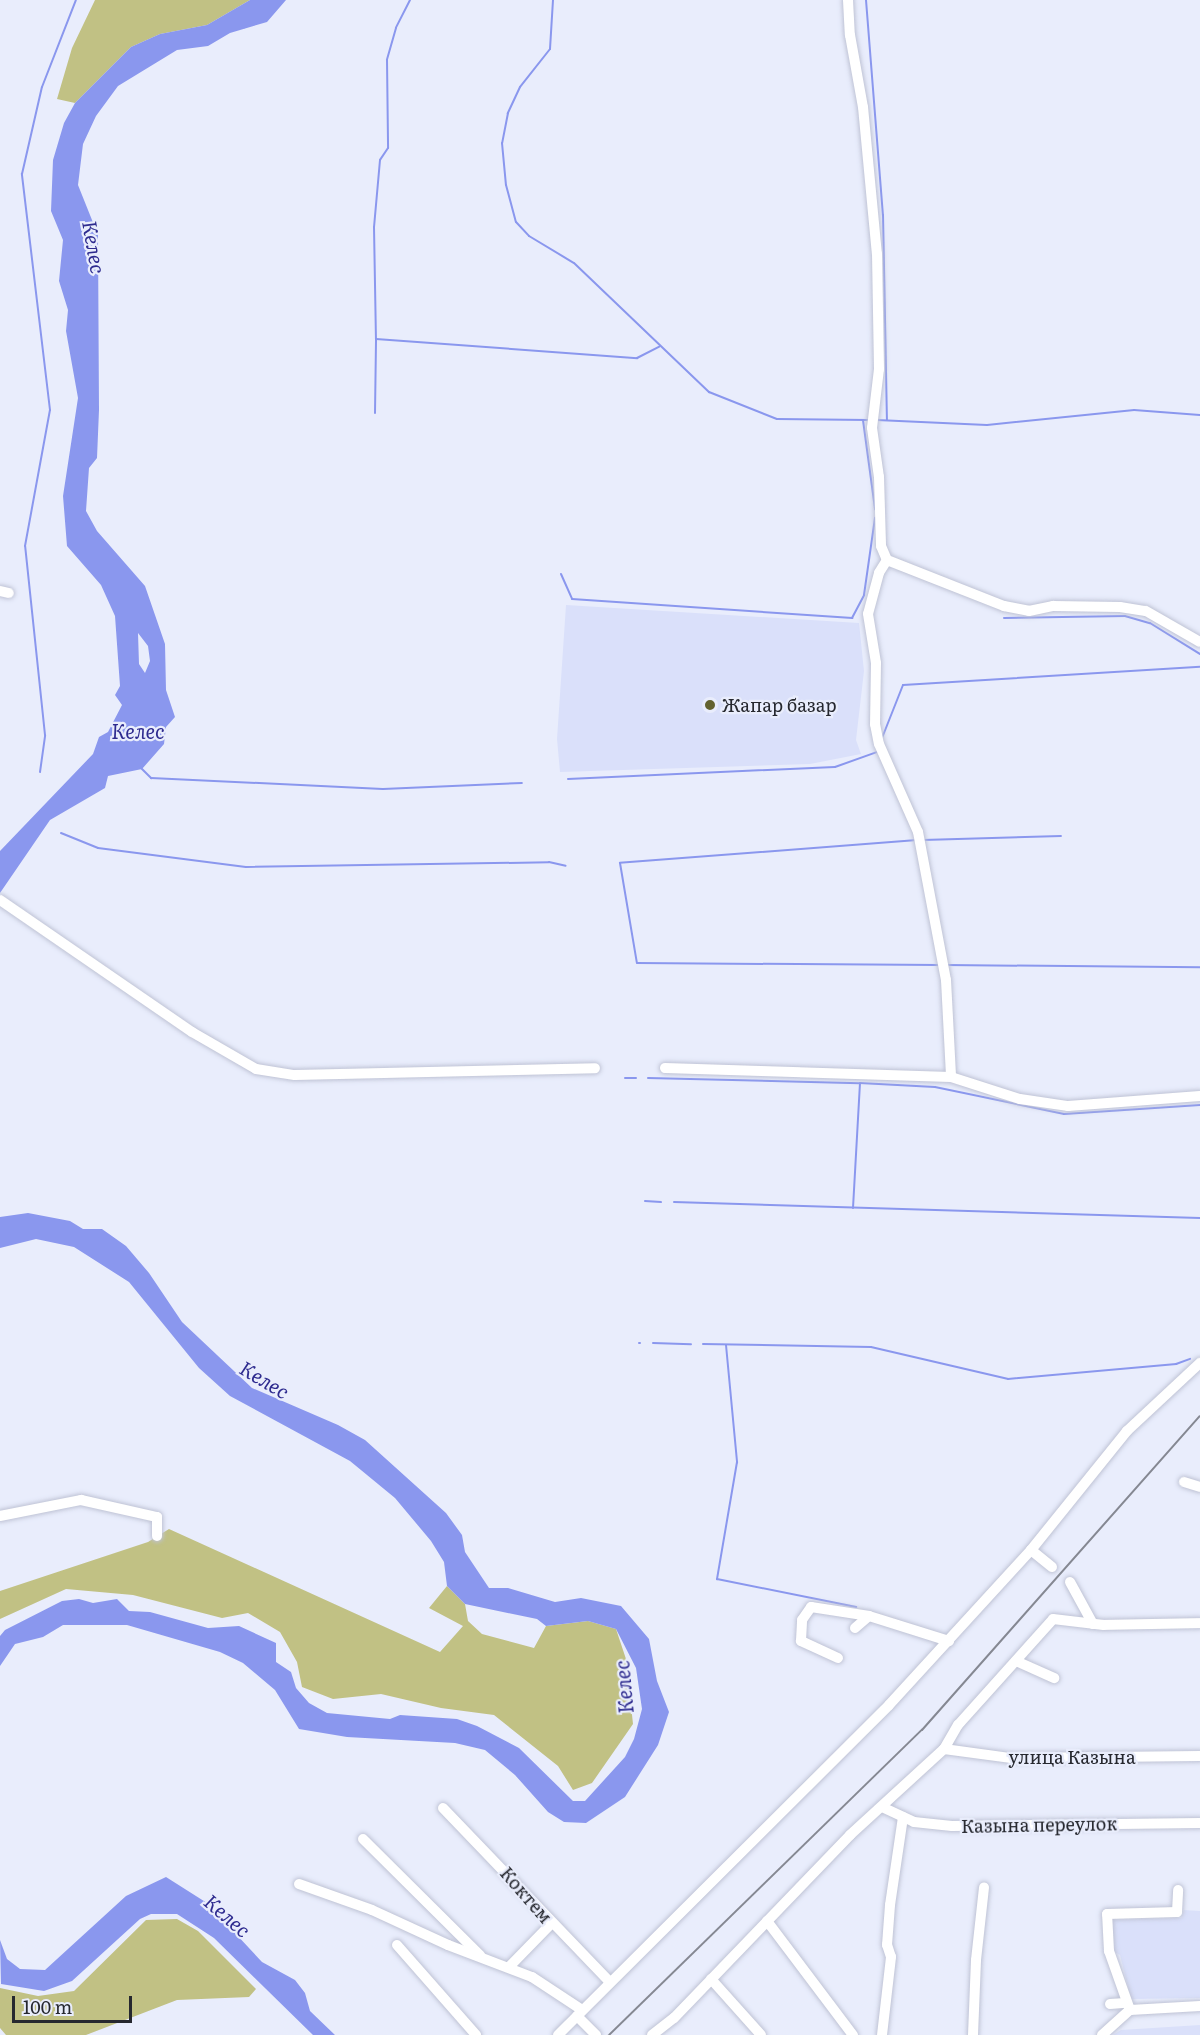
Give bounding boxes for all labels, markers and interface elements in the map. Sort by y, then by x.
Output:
water label: Келес [79,219,111,275]
place label: Жапар базар [722,694,837,716]
marker: Жапар базар [703,698,717,712]
water label: Келес [111,718,165,742]
water label: Келес [236,1355,294,1403]
water label: Келес [609,1659,637,1715]
street label: улица Казына [1008,1746,1136,1768]
street label: Казына переулок [961,1813,1117,1837]
street label: Коктем [496,1862,556,1928]
water label: Келес [200,1888,256,1942]
scale bar [15,1984,135,2022]
text: 100 m [23,1993,72,2020]

